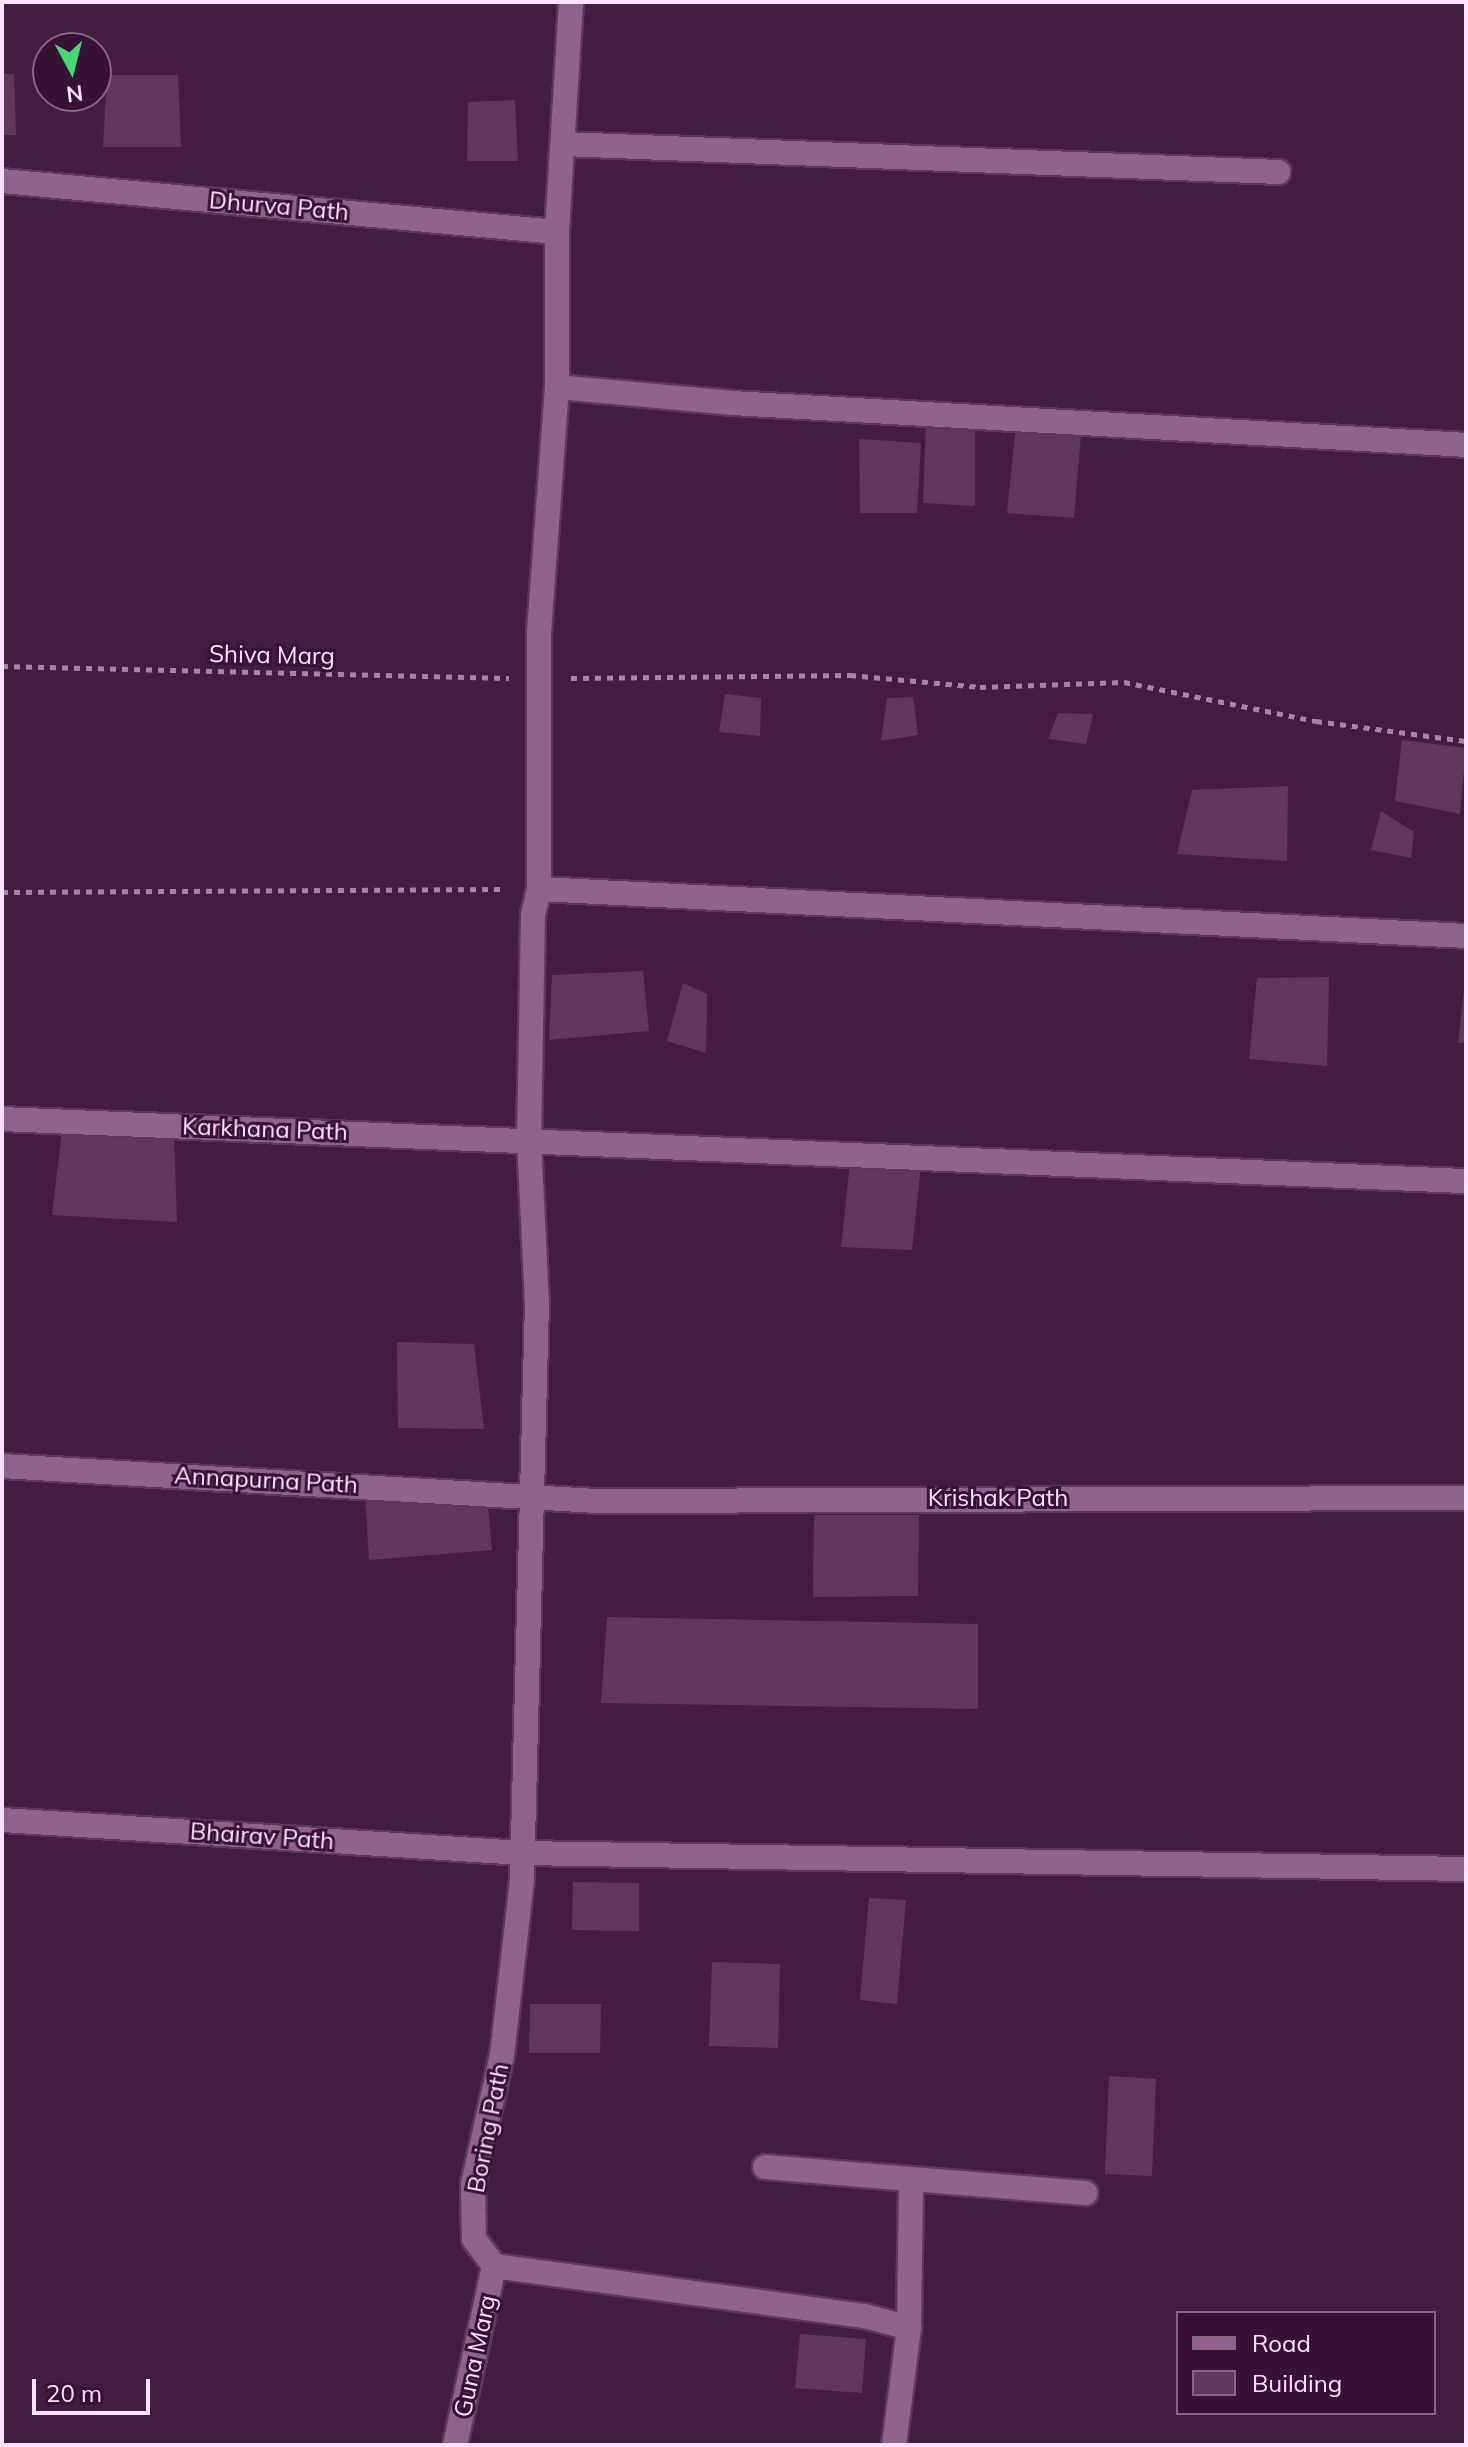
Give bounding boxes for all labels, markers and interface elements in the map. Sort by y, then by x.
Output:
north arrow [32,32,112,112]
text: N [65,79,85,109]
street label: Dhurva Path [208,186,350,226]
street label: Shiva Marg [209,640,335,670]
street label: Karkhana Path [182,1112,348,1146]
street label: Annapurna Path [173,1461,359,1499]
street label: Krishak Path [928,1484,1068,1512]
street label: Bhairav Path [189,1817,335,1855]
street label: Boring Path [461,2061,515,2195]
street label: Guna Marg [448,2292,502,2420]
legend [1176,2311,1436,2415]
text: Road [1252,2328,1311,2358]
scale bar [36,2363,154,2413]
text: Building [1252,2368,1342,2398]
text: 20 m [46,2378,102,2408]

